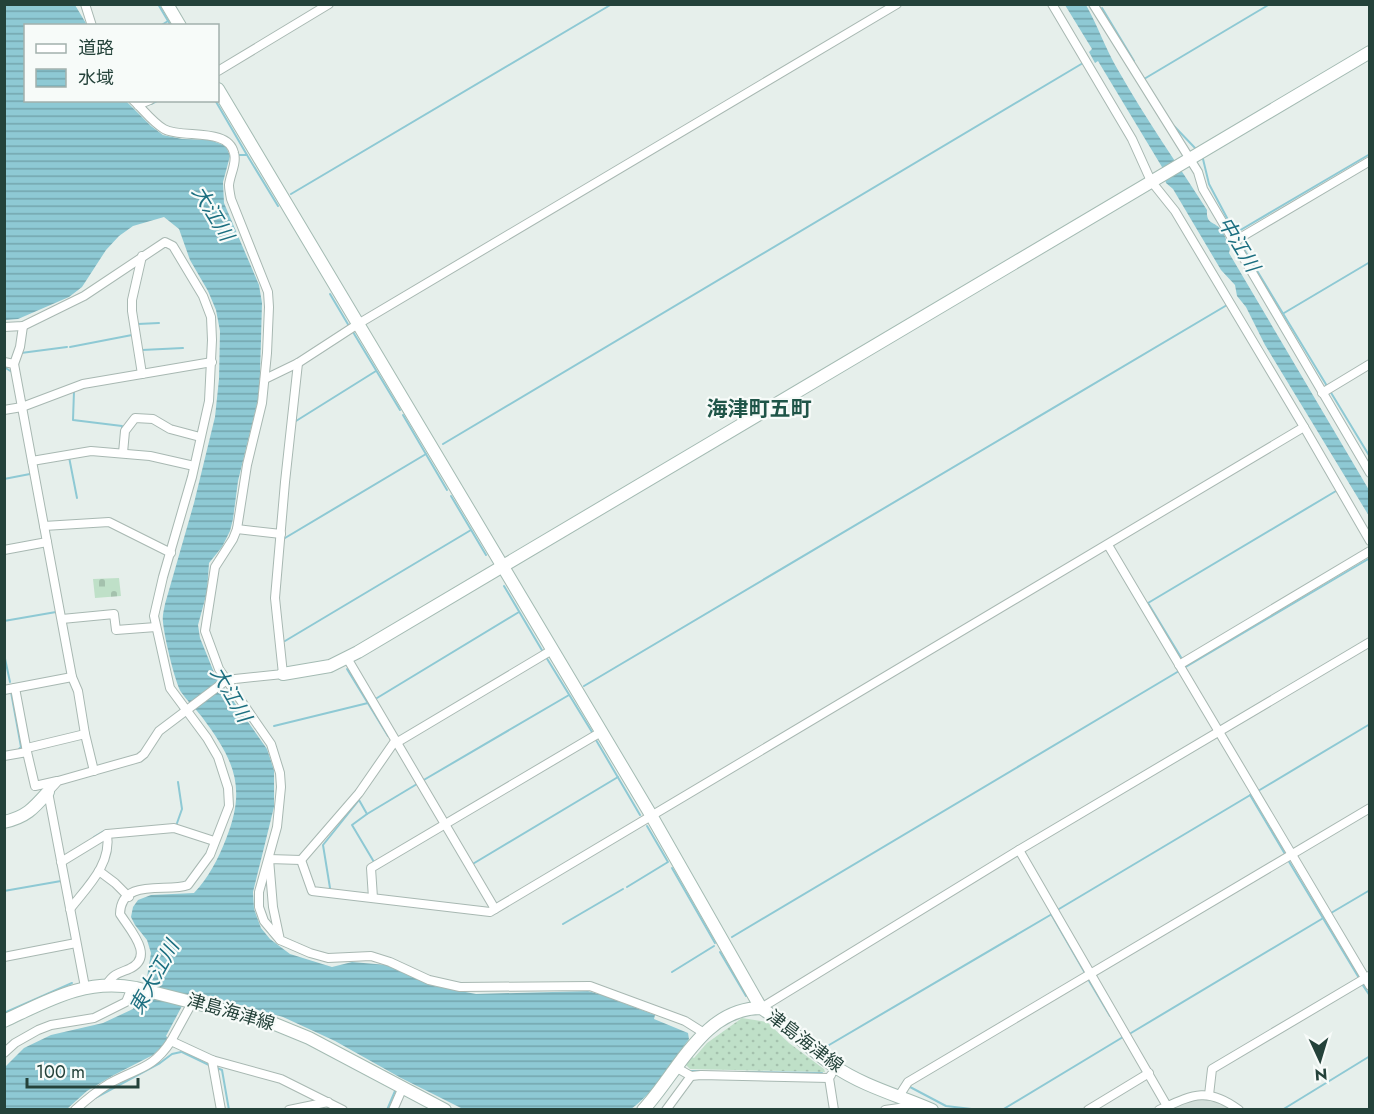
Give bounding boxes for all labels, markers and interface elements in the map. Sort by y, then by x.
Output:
legend [24,24,219,102]
text: 道路 [78,35,114,61]
text: 水域 [78,65,114,91]
water label: 大江川 [185,180,241,248]
water label: 中江川 [1211,211,1267,279]
district label: 海津町五町 [707,394,812,424]
water label: 大江川 [203,661,259,729]
water label: 東大江川 [122,933,187,1019]
street label: 津島海津線 [184,987,278,1037]
street label: 津島海津線 [761,1004,849,1078]
north arrow [1290,1030,1350,1090]
scale bar [27,1051,138,1089]
text: 100 m [36,1059,85,1085]
text: N [1314,1063,1328,1086]

